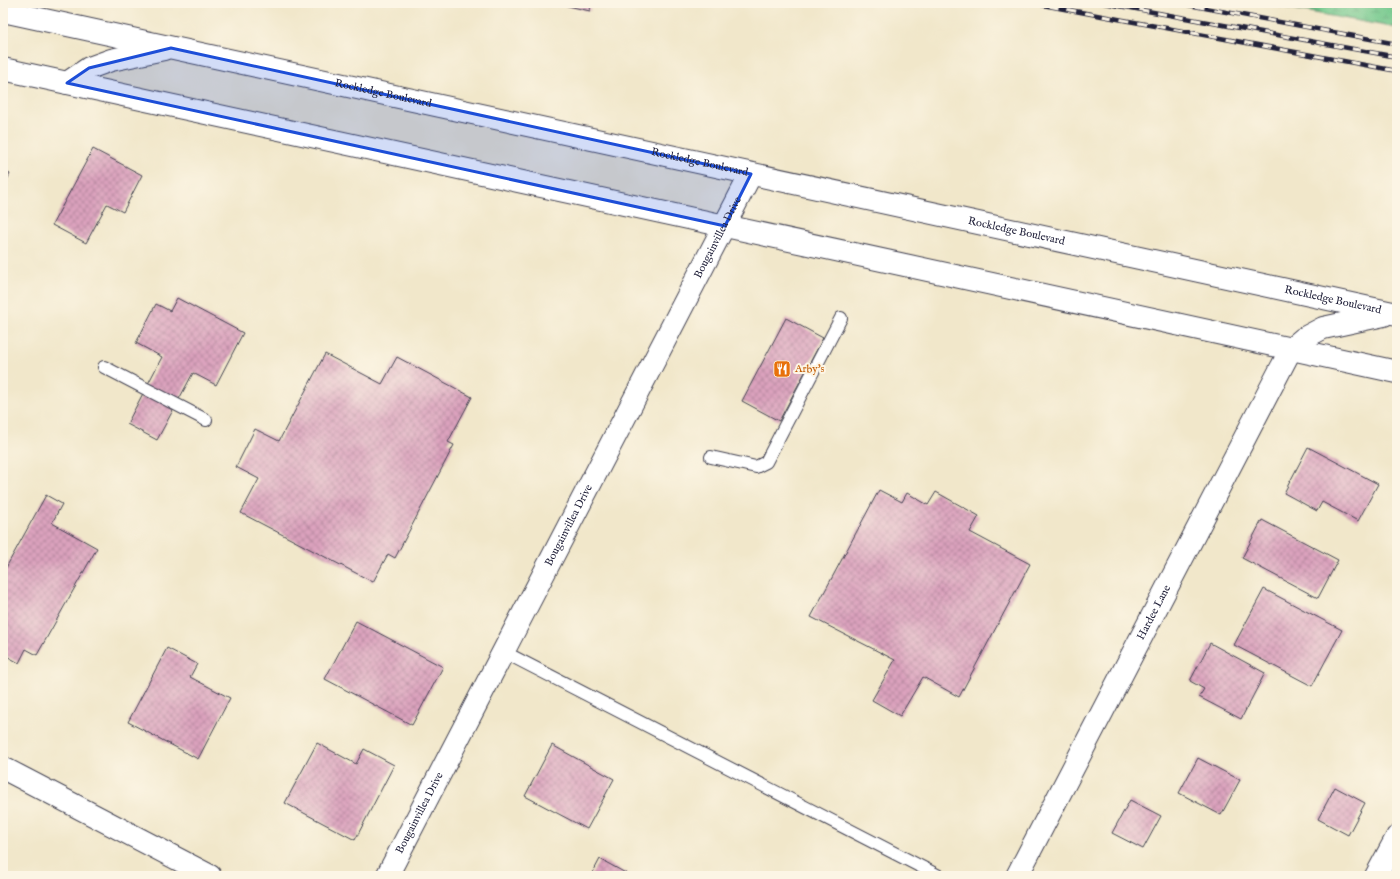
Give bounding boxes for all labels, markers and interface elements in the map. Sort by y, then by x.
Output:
street label: Rockledge Boulevard [333,76,433,111]
street label: Rockledge Boulevard [650,145,750,180]
street label: Bougainvillea Drive [691,195,745,281]
street label: Rockledge Boulevard [967,214,1066,249]
street label: Rockledge Boulevard [1283,283,1383,317]
restaurant icon: Arby's [772,359,792,379]
place label: Arby's [794,362,825,376]
street label: Bougainvillea Drive [542,482,596,569]
street label: Hardee Lane [1134,583,1174,642]
street label: Bougainvillea Drive [393,770,447,856]

